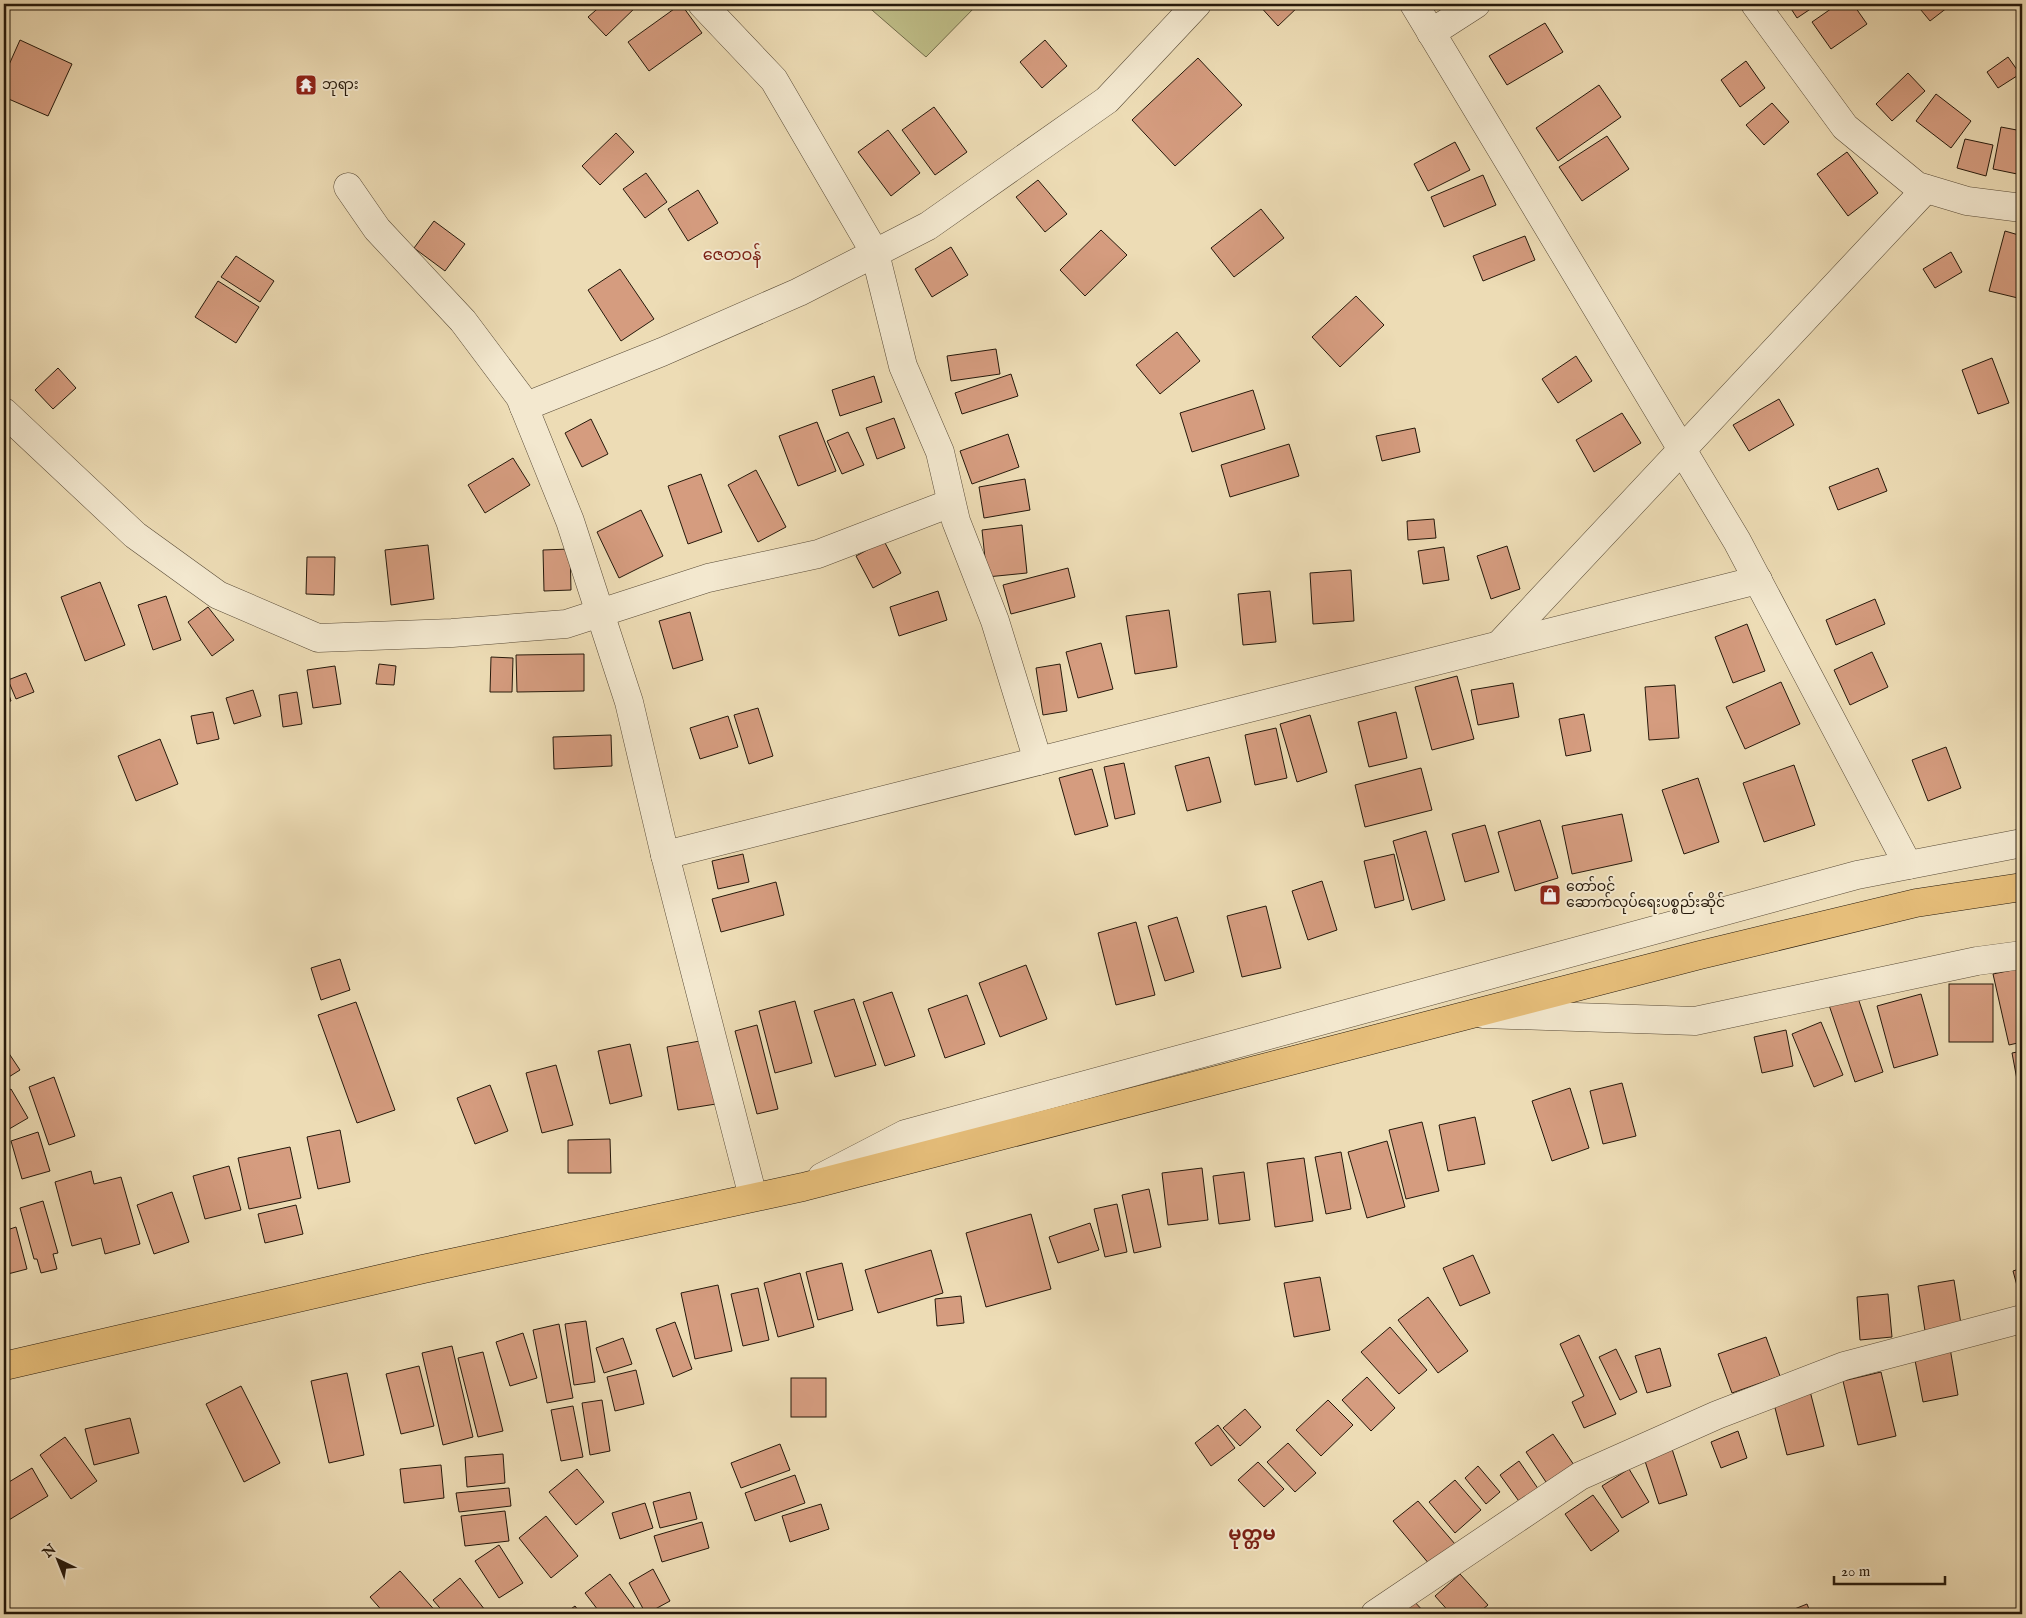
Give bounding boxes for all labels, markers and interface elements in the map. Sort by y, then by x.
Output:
temple icon: ဘုရား [294,73,318,97]
place label: ဘုရား [322,76,359,96]
district label: ဇေတဝန် [703,243,761,268]
place label: တော်ဝင် ဆောက်လုပ်ရေးပစ္စည်းဆိုင် [1566,876,1725,914]
shop icon: တော်ဝင် ဆောက်လုပ်ရေးပစ္စည်းဆိုင် [1538,883,1562,907]
district label: မုတ္တမ [1228,1523,1276,1549]
north arrow [32,1536,82,1586]
text: N [39,1541,60,1563]
scale bar [1834,1553,1945,1585]
text: 20 m [1841,1562,1871,1581]

